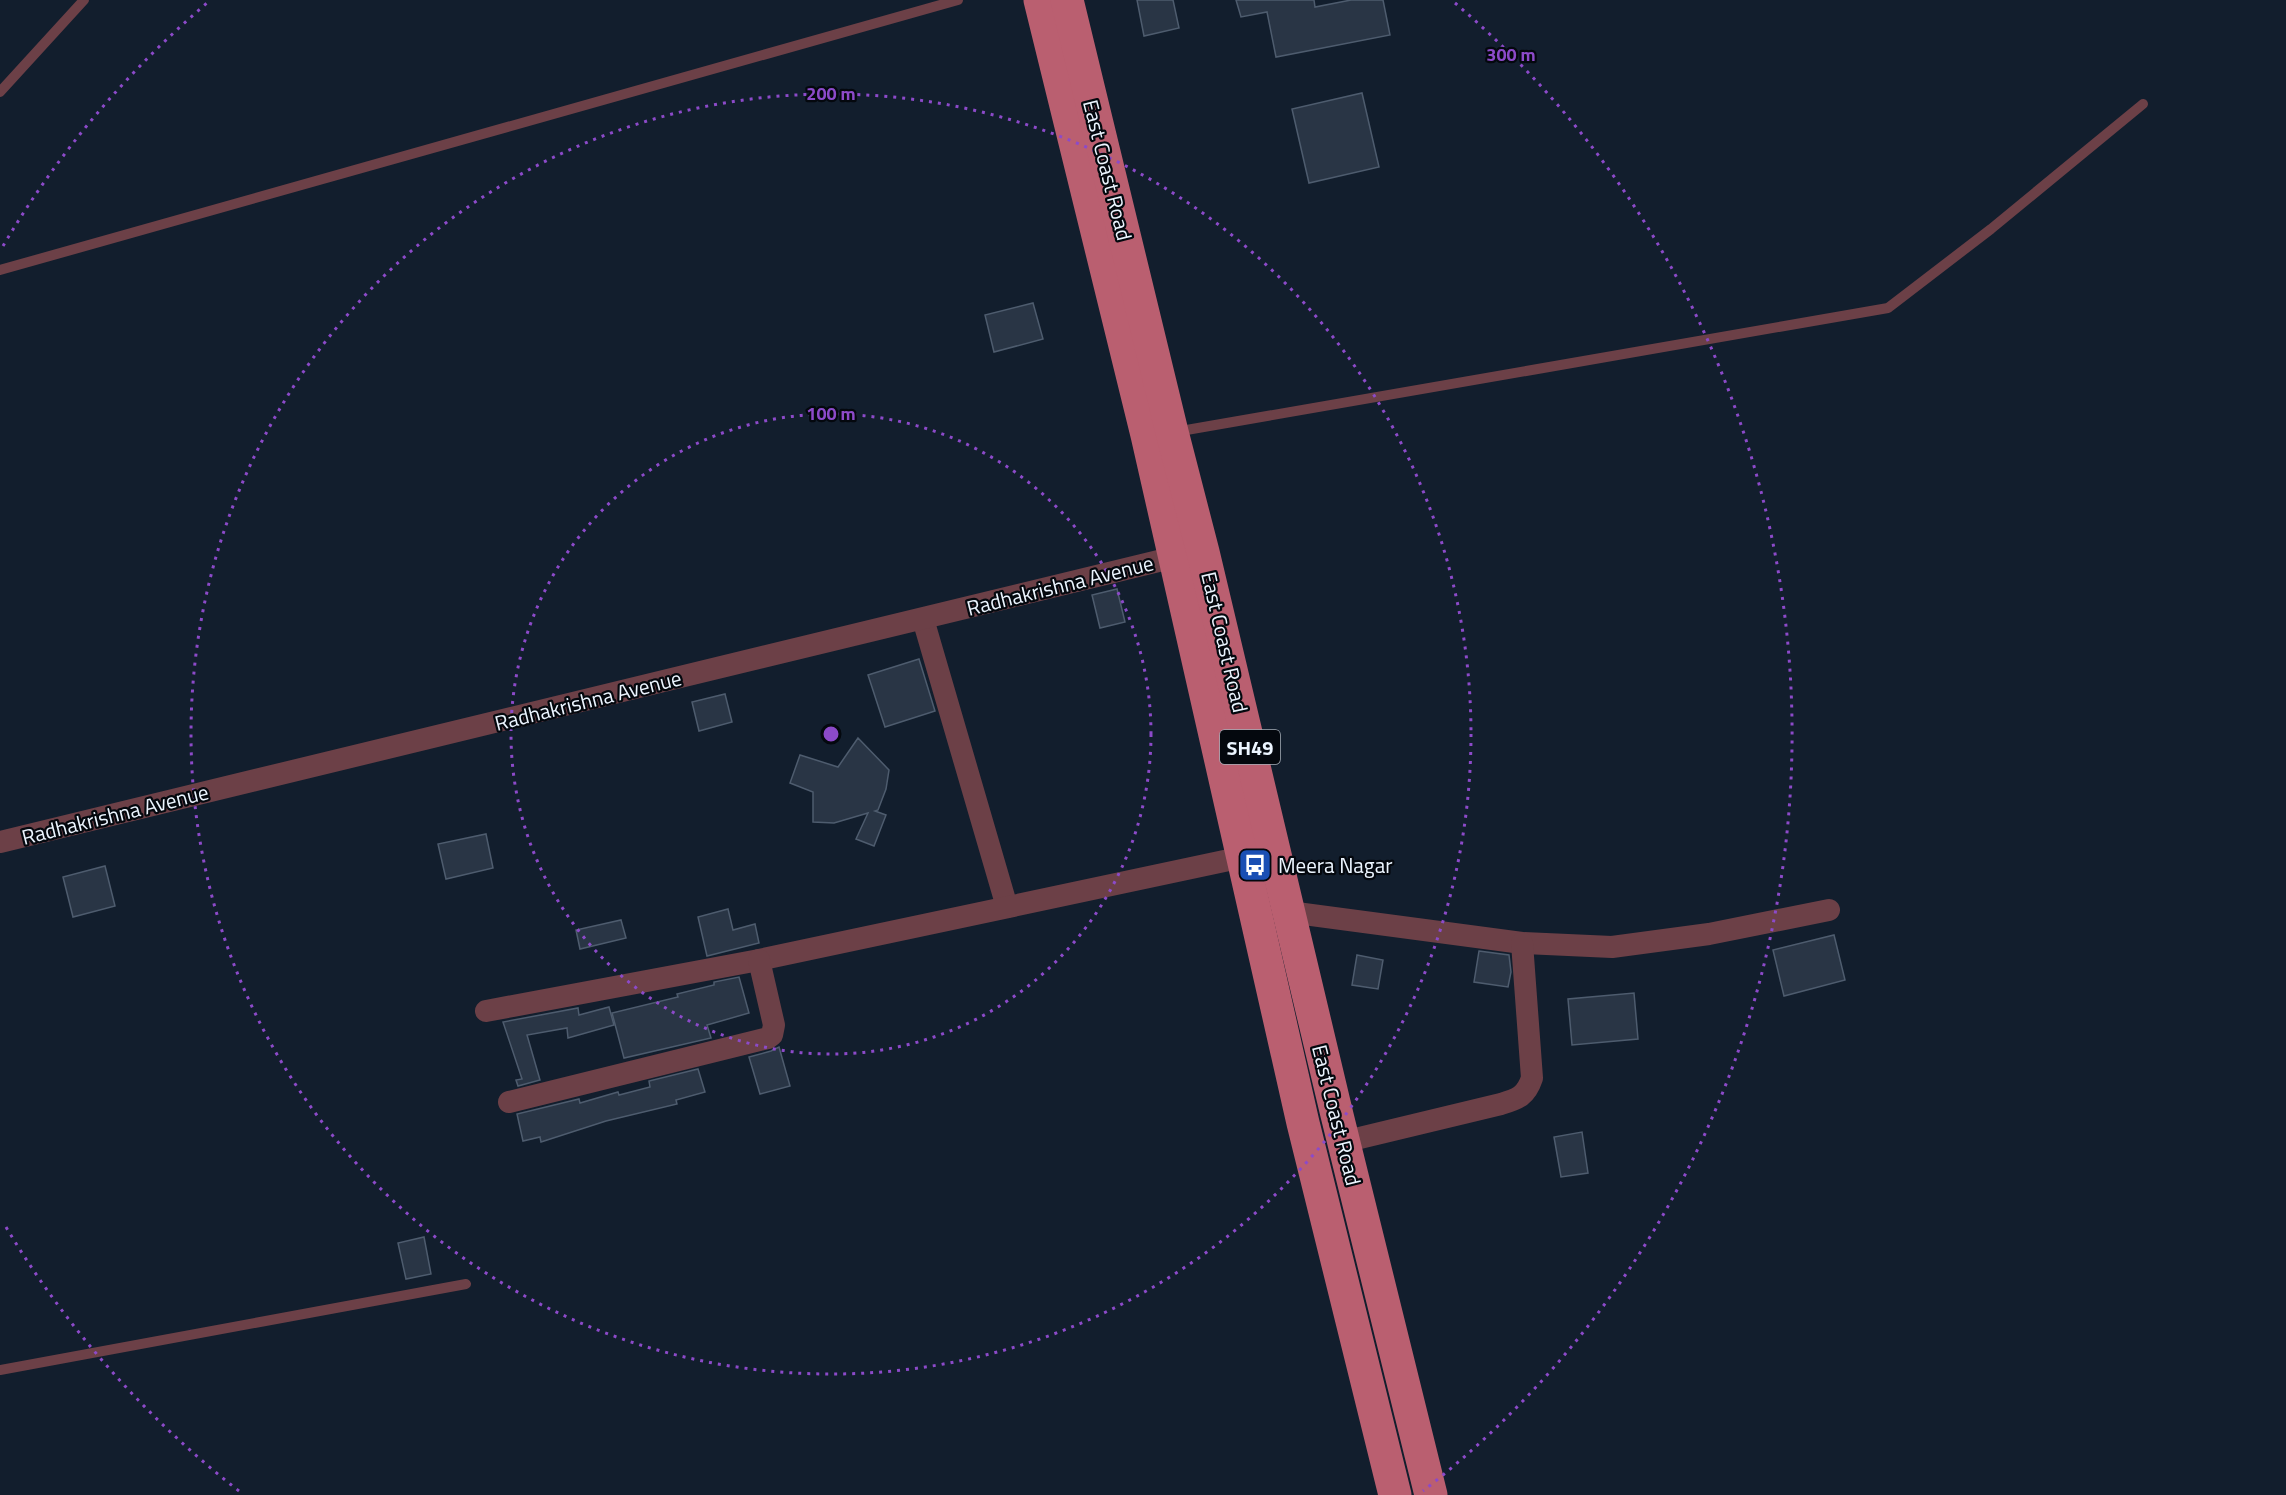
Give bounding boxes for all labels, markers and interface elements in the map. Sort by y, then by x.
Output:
text: 300 m [1486,41,1536,68]
text: 200 m [806,80,856,107]
street label: East Coast Road [1075,96,1141,244]
text: 100 m [806,400,856,427]
street label: Radhakrishna Avenue [963,546,1157,624]
street label: East Coast Road [1193,568,1257,716]
street label: Radhakrishna Avenue [491,661,685,739]
centre of rings [821,724,841,744]
road number: SH49 [1220,730,1280,764]
street label: Radhakrishna Avenue [18,775,212,853]
bus stop icon: Meera Nagar [1237,847,1273,883]
place label: Meera Nagar [1278,849,1392,881]
street label: East Coast Road [1304,1041,1370,1189]

